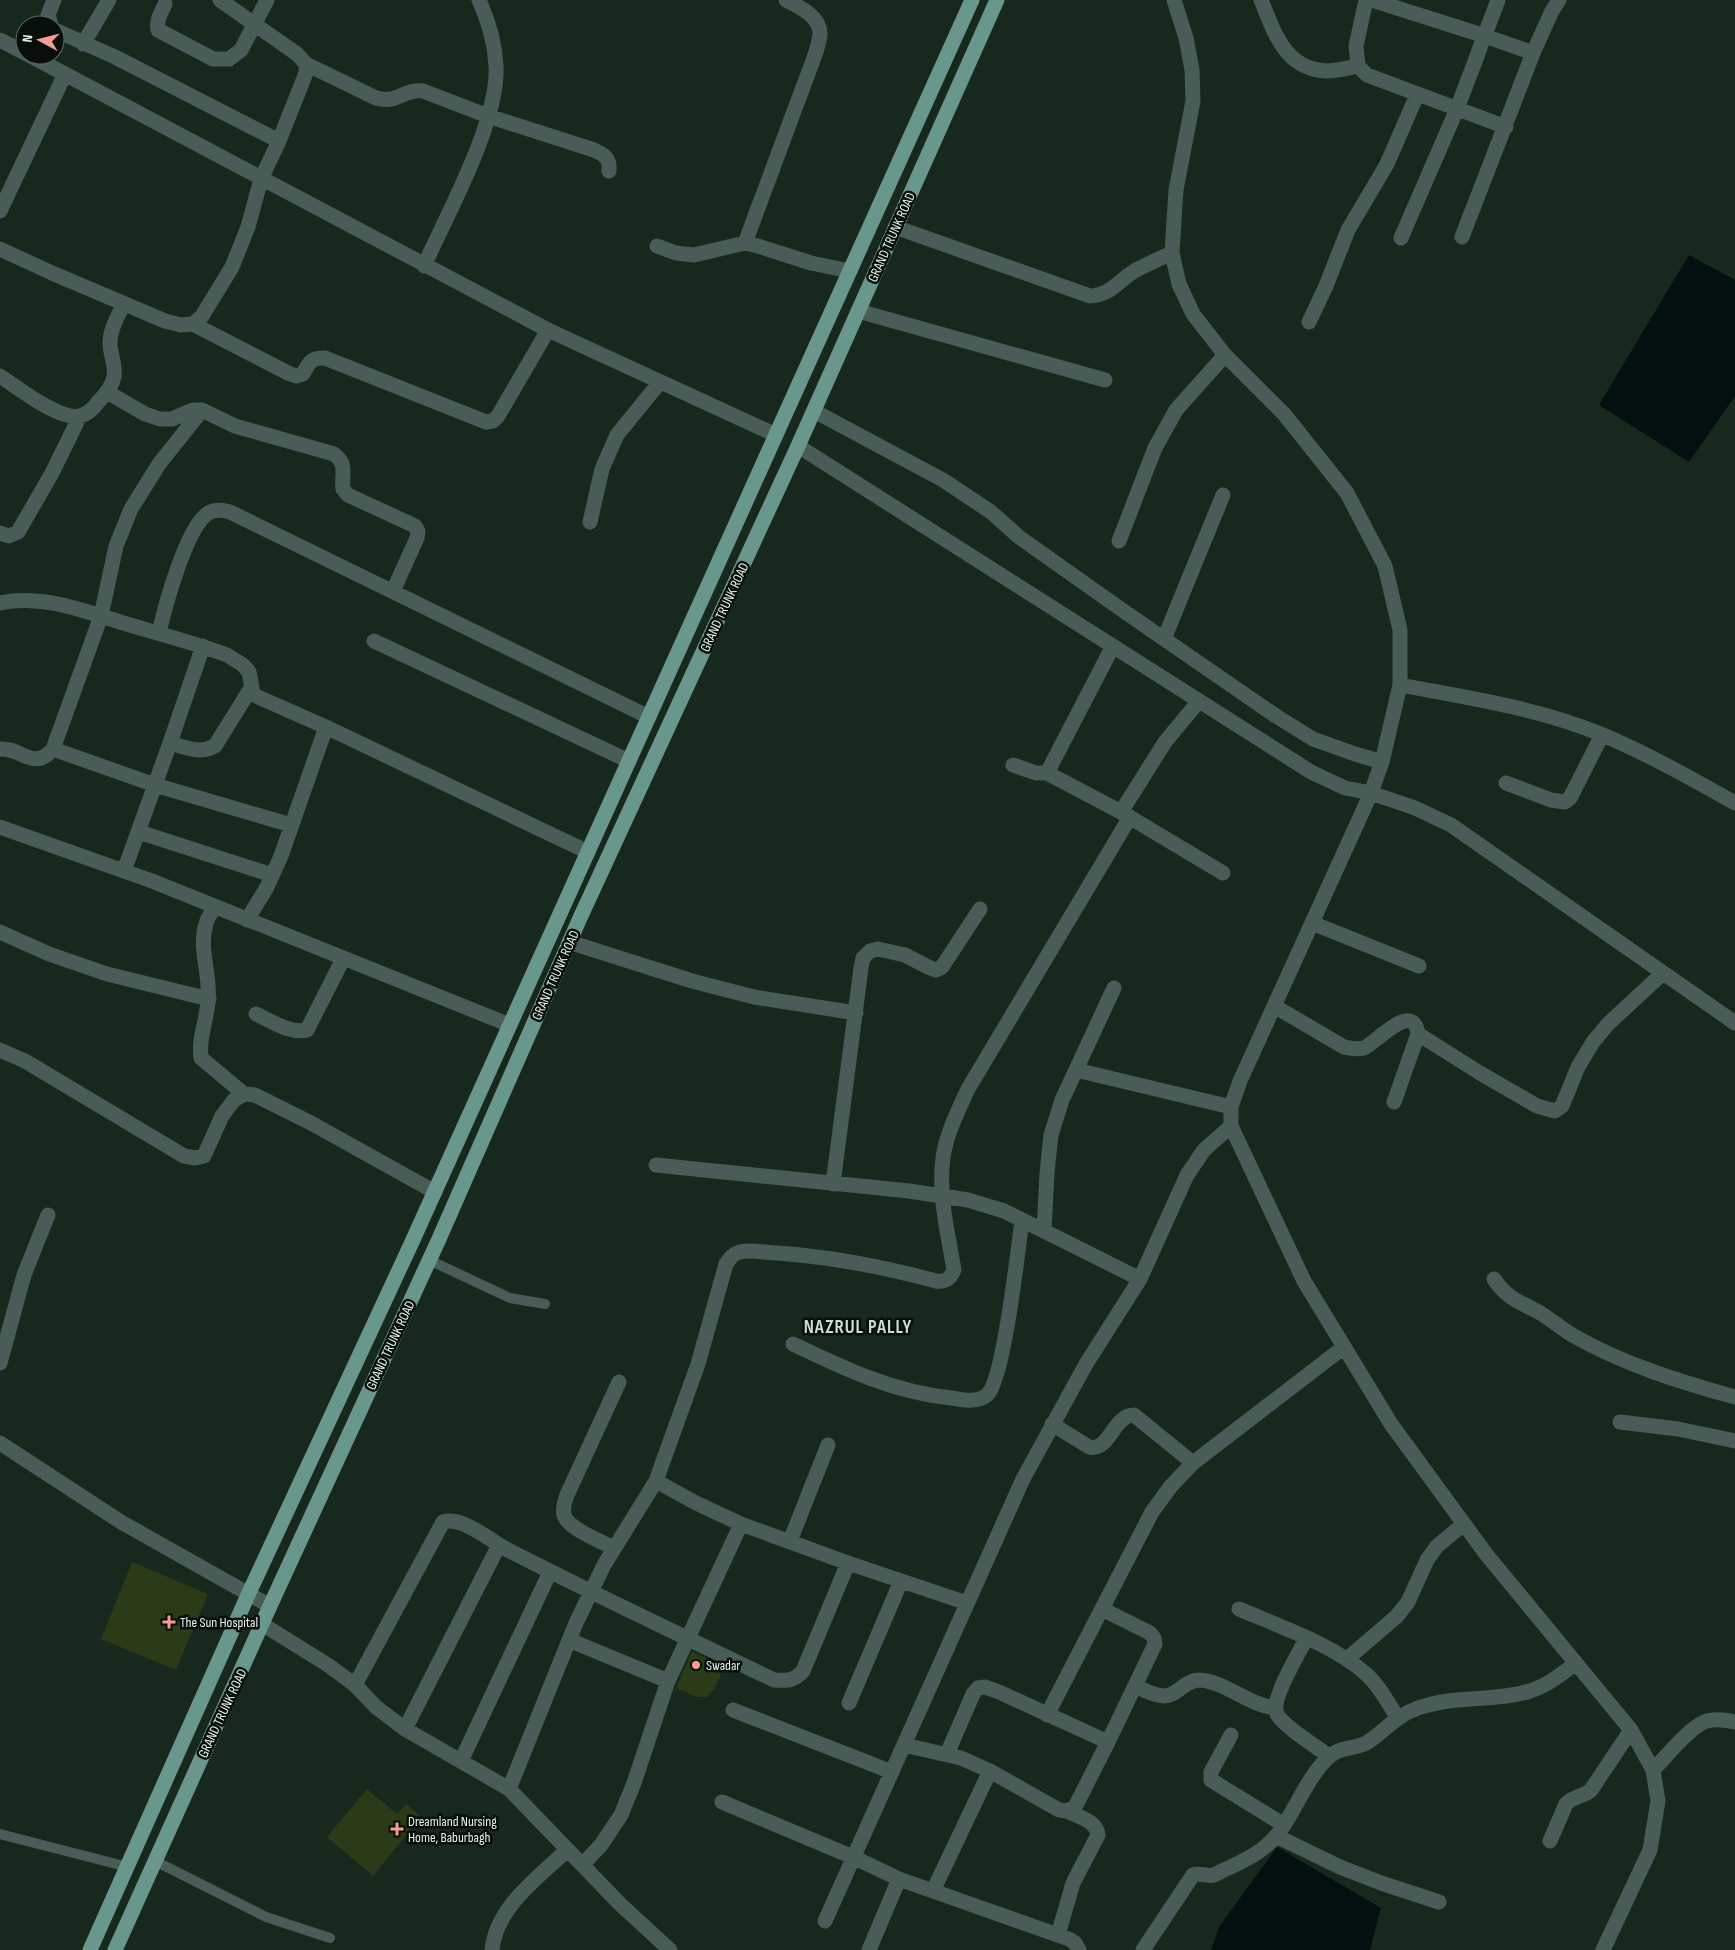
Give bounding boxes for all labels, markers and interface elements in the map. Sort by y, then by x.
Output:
north arrow [15,15,65,65]
text: N [19,34,36,43]
street label: GRAND TRUNK ROAD [864,190,919,285]
street label: GRAND TRUNK ROAD [696,560,753,655]
street label: GRAND TRUNK ROAD [528,928,583,1023]
street label: GRAND TRUNK ROAD [362,1298,419,1393]
district label: NAZRUL PALLY [804,1316,912,1339]
place label: The Sun Hospital [180,1614,258,1631]
marker: The Sun Hospital [162,1615,176,1629]
place label: Swadar [706,1657,740,1674]
marker: Swadar [690,1659,702,1671]
street label: GRAND TRUNK ROAD [194,1666,251,1761]
place label: Dreamland Nursing Home, Baburbagh [408,1813,497,1846]
marker: Dreamland Nursing Home, Baburbagh [390,1822,404,1836]

